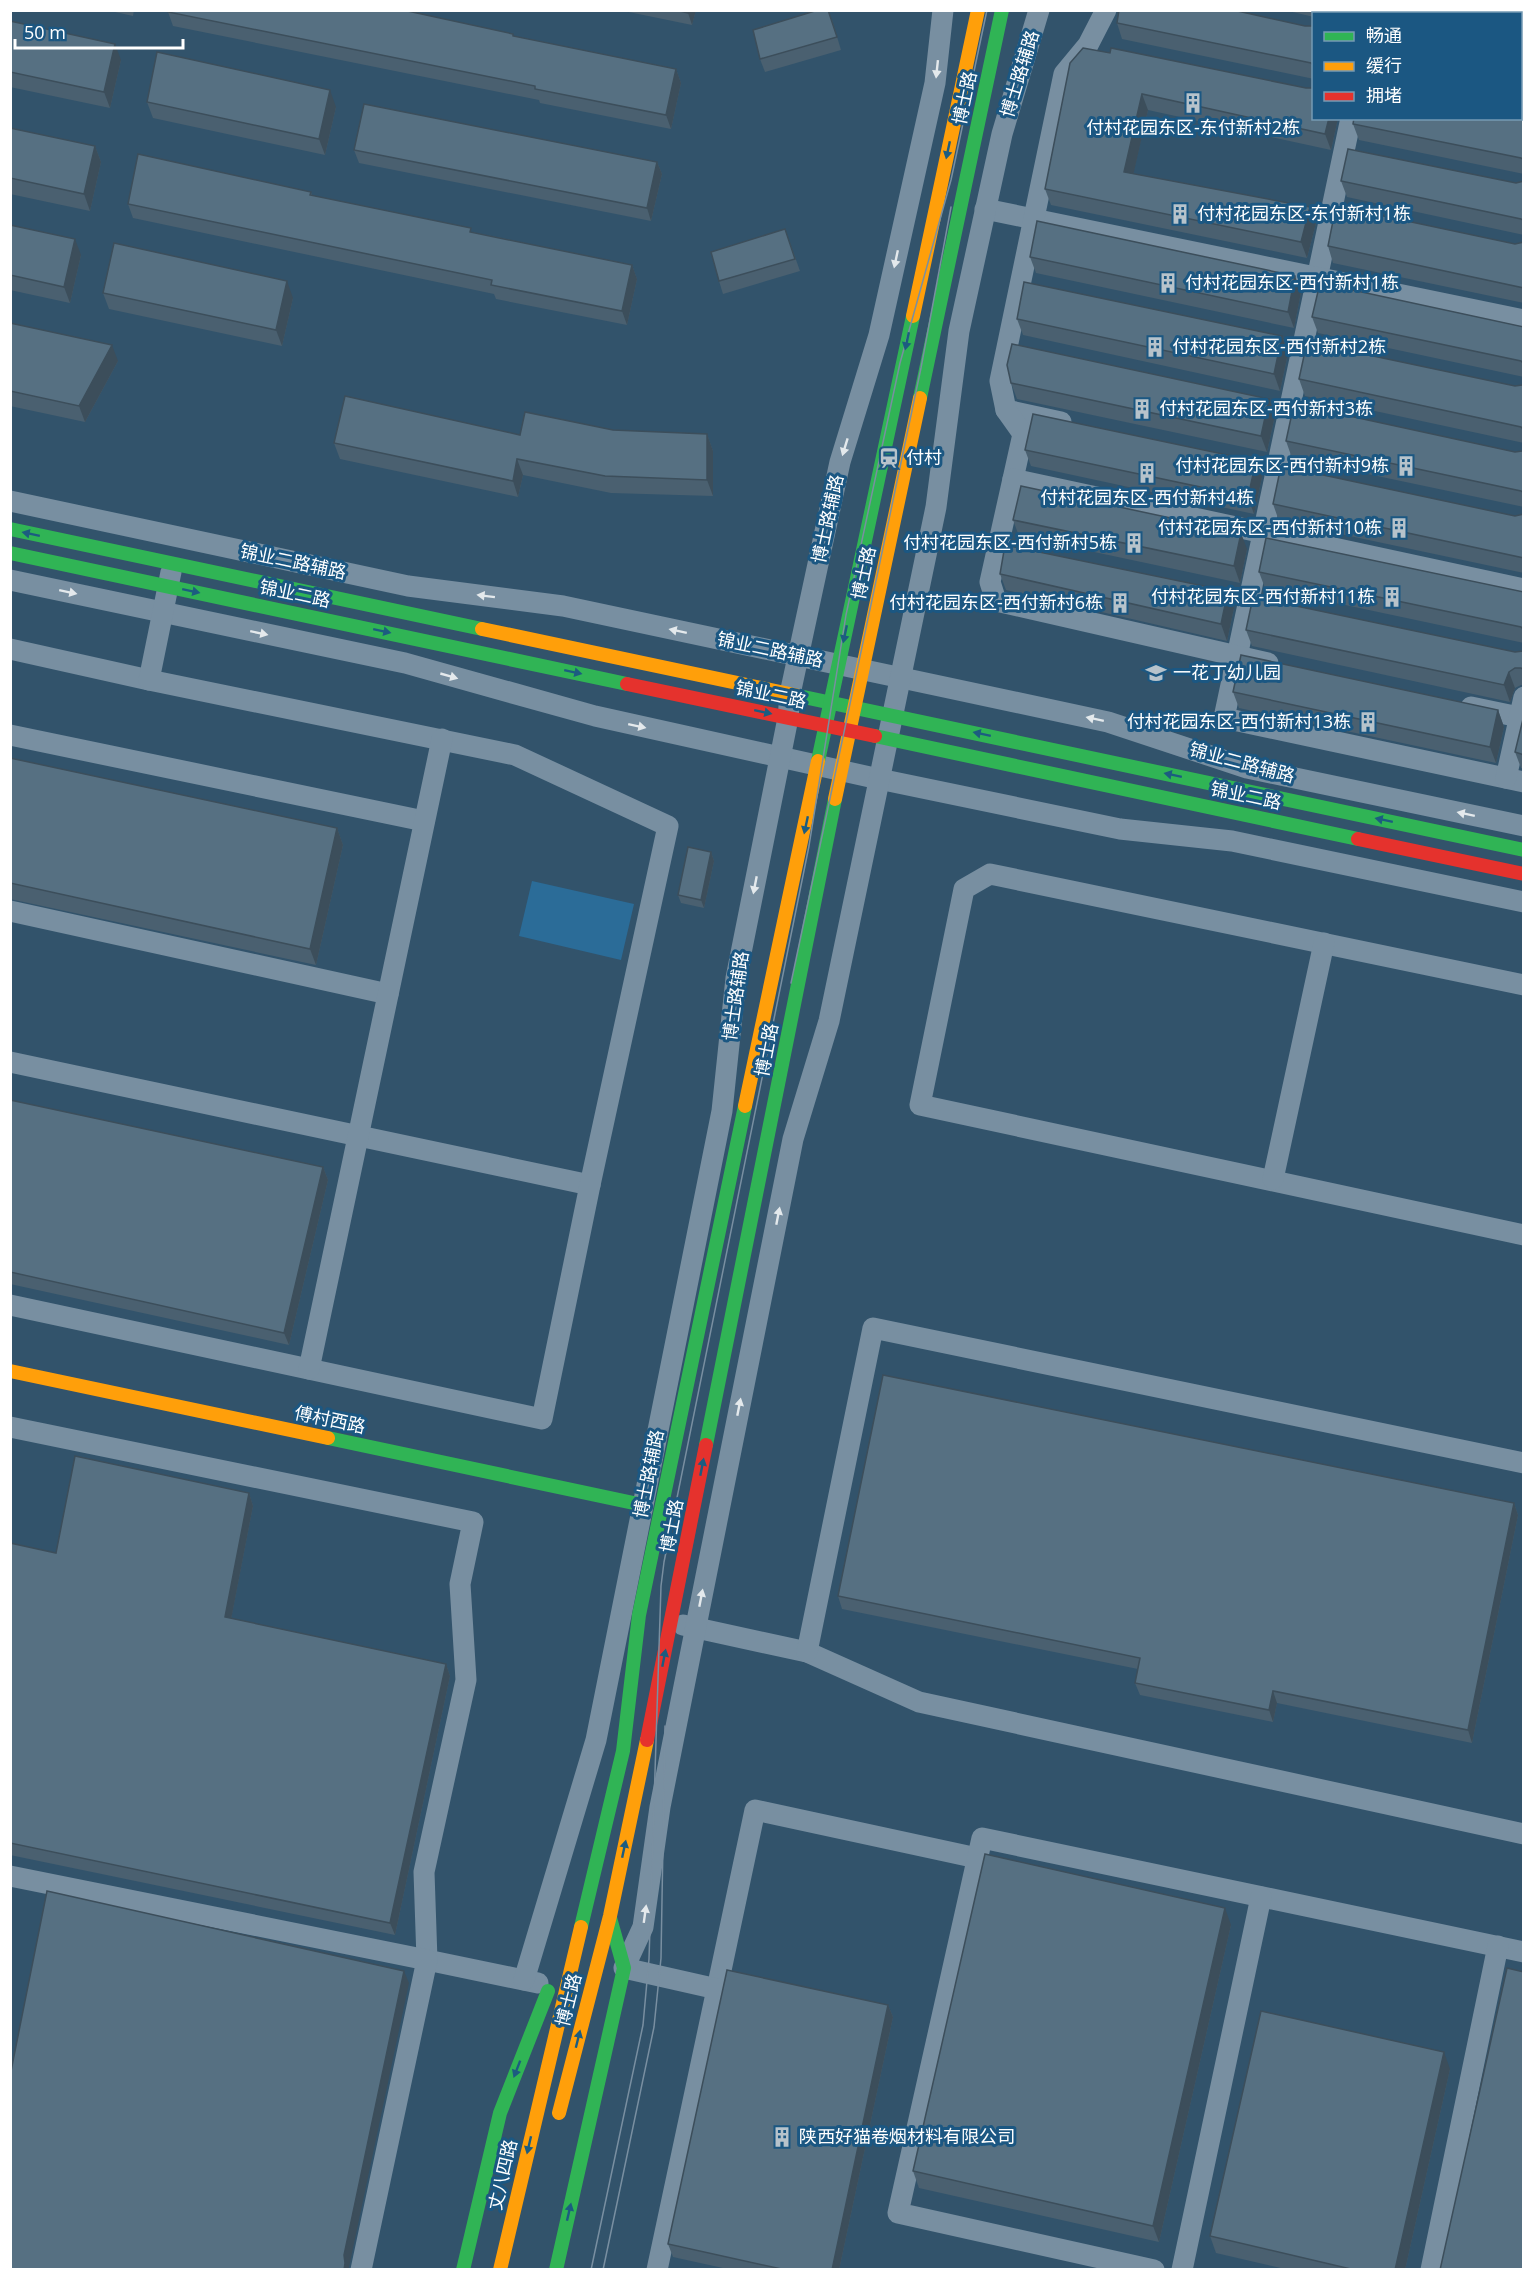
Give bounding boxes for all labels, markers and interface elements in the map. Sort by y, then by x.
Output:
scale bar [15,12,183,50]
legend [1312,12,1522,120]
text: 50 m [24,20,66,44]
text: 畅通 [1366,23,1402,47]
street label: 博士路辅路 [994,27,1044,120]
text: 缓行 [1366,53,1402,77]
one-way arrow [932,59,942,78]
street label: 博士路 [947,69,981,127]
text: 拥堵 [1366,83,1402,107]
building icon: 付村花园东区-东付新村2栋 [1181,91,1205,115]
place label: 付村花园东区-东付新村2栋 [1086,115,1300,139]
one-way arrow [943,141,952,160]
place label: 付村花园东区-东付新村1栋 [1197,201,1411,225]
building icon: 付村花园东区-东付新村1栋 [1168,202,1192,226]
one-way arrow [891,250,900,269]
place label: 付村花园东区-西付新村1栋 [1185,270,1399,294]
building icon: 付村花园东区-西付新村1栋 [1156,271,1180,295]
one-way arrow [902,331,912,350]
place label: 付村花园东区-西付新村2栋 [1172,334,1386,358]
building icon: 付村花园东区-西付新村2栋 [1143,335,1167,359]
place label: 付村花园东区-西付新村3栋 [1159,396,1373,420]
building icon: 付村花园东区-西付新村3栋 [1130,397,1154,421]
one-way arrow [840,438,849,456]
place label: 付村 [906,445,942,469]
station icon: 付村 [877,446,901,470]
place label: 付村花园东区-西付新村9栋 [1175,453,1389,477]
building icon: 付村花园东区-西付新村9栋 [1394,454,1418,478]
building icon: 付村花园东区-西付新村4栋 [1135,461,1159,485]
street label: 博士路辅路 [806,472,848,565]
place label: 付村花园东区-西付新村4栋 [1040,485,1254,509]
place label: 付村花园东区-西付新村10栋 [1158,515,1382,539]
building icon: 付村花园东区-西付新村10栋 [1387,516,1411,540]
one-way arrow [21,529,40,538]
place label: 付村花园东区-西付新村5栋 [903,530,1117,554]
building icon: 付村花园东区-西付新村5栋 [1122,531,1146,555]
street label: 锦业二路辅路 [238,538,349,584]
street label: 博士路 [846,544,880,602]
street label: 锦业二路 [257,574,333,612]
place label: 付村花园东区-西付新村11栋 [1151,584,1375,608]
building icon: 付村花园东区-西付新村11栋 [1380,585,1404,609]
one-way arrow [182,586,200,596]
one-way arrow [58,588,77,598]
place label: 付村花园东区-西付新村6栋 [889,590,1103,614]
one-way arrow [477,591,496,601]
building icon: 付村花园东区-西付新村6栋 [1108,591,1132,615]
one-way arrow [669,625,687,635]
one-way arrow [839,625,849,643]
street label: 锦业二路辅路 [715,626,826,672]
one-way arrow [373,627,392,636]
one-way arrow [249,628,268,638]
place label: 一花丁幼儿园 [1173,660,1281,684]
school or university icon: 一花丁幼儿园 [1144,661,1168,685]
one-way arrow [563,668,582,677]
one-way arrow [440,671,458,681]
street label: 锦业二路 [733,675,809,713]
one-way arrow [754,708,773,717]
place label: 付村花园东区-西付新村13栋 [1127,709,1351,733]
building icon: 付村花园东区-西付新村13栋 [1356,710,1380,734]
one-way arrow [1085,714,1104,723]
one-way arrow [628,721,646,731]
one-way arrow [973,729,992,738]
street label: 锦业二路辅路 [1187,736,1298,788]
one-way arrow [1164,769,1182,779]
street label: 锦业二路 [1208,776,1284,814]
one-way arrow [1457,809,1476,818]
one-way arrow [1374,815,1393,824]
one-way arrow [801,816,810,835]
one-way arrow [750,876,759,895]
street label: 博士路辅路 [717,950,753,1042]
street label: 博士路 [749,1021,783,1079]
one-way arrow [774,1206,783,1225]
one-way arrow [735,1397,744,1416]
street label: 傅村西路 [292,1400,368,1438]
street label: 博士路辅路 [628,1427,668,1520]
one-way arrow [698,1457,707,1476]
street label: 博士路 [654,1497,688,1555]
one-way arrow [696,1589,706,1607]
one-way arrow [660,1648,669,1667]
one-way arrow [620,1839,629,1858]
one-way arrow [640,1904,650,1923]
street label: 博士路 [550,1971,586,2029]
one-way arrow [574,2029,584,2048]
one-way arrow [512,2060,522,2078]
place label: 陕西好猫卷烟材料有限公司 [799,2124,1015,2148]
building icon: 陕西好猫卷烟材料有限公司 [770,2125,794,2149]
one-way arrow [523,2136,533,2155]
street label: 丈八四路 [482,2137,522,2213]
one-way arrow [565,2203,574,2222]

